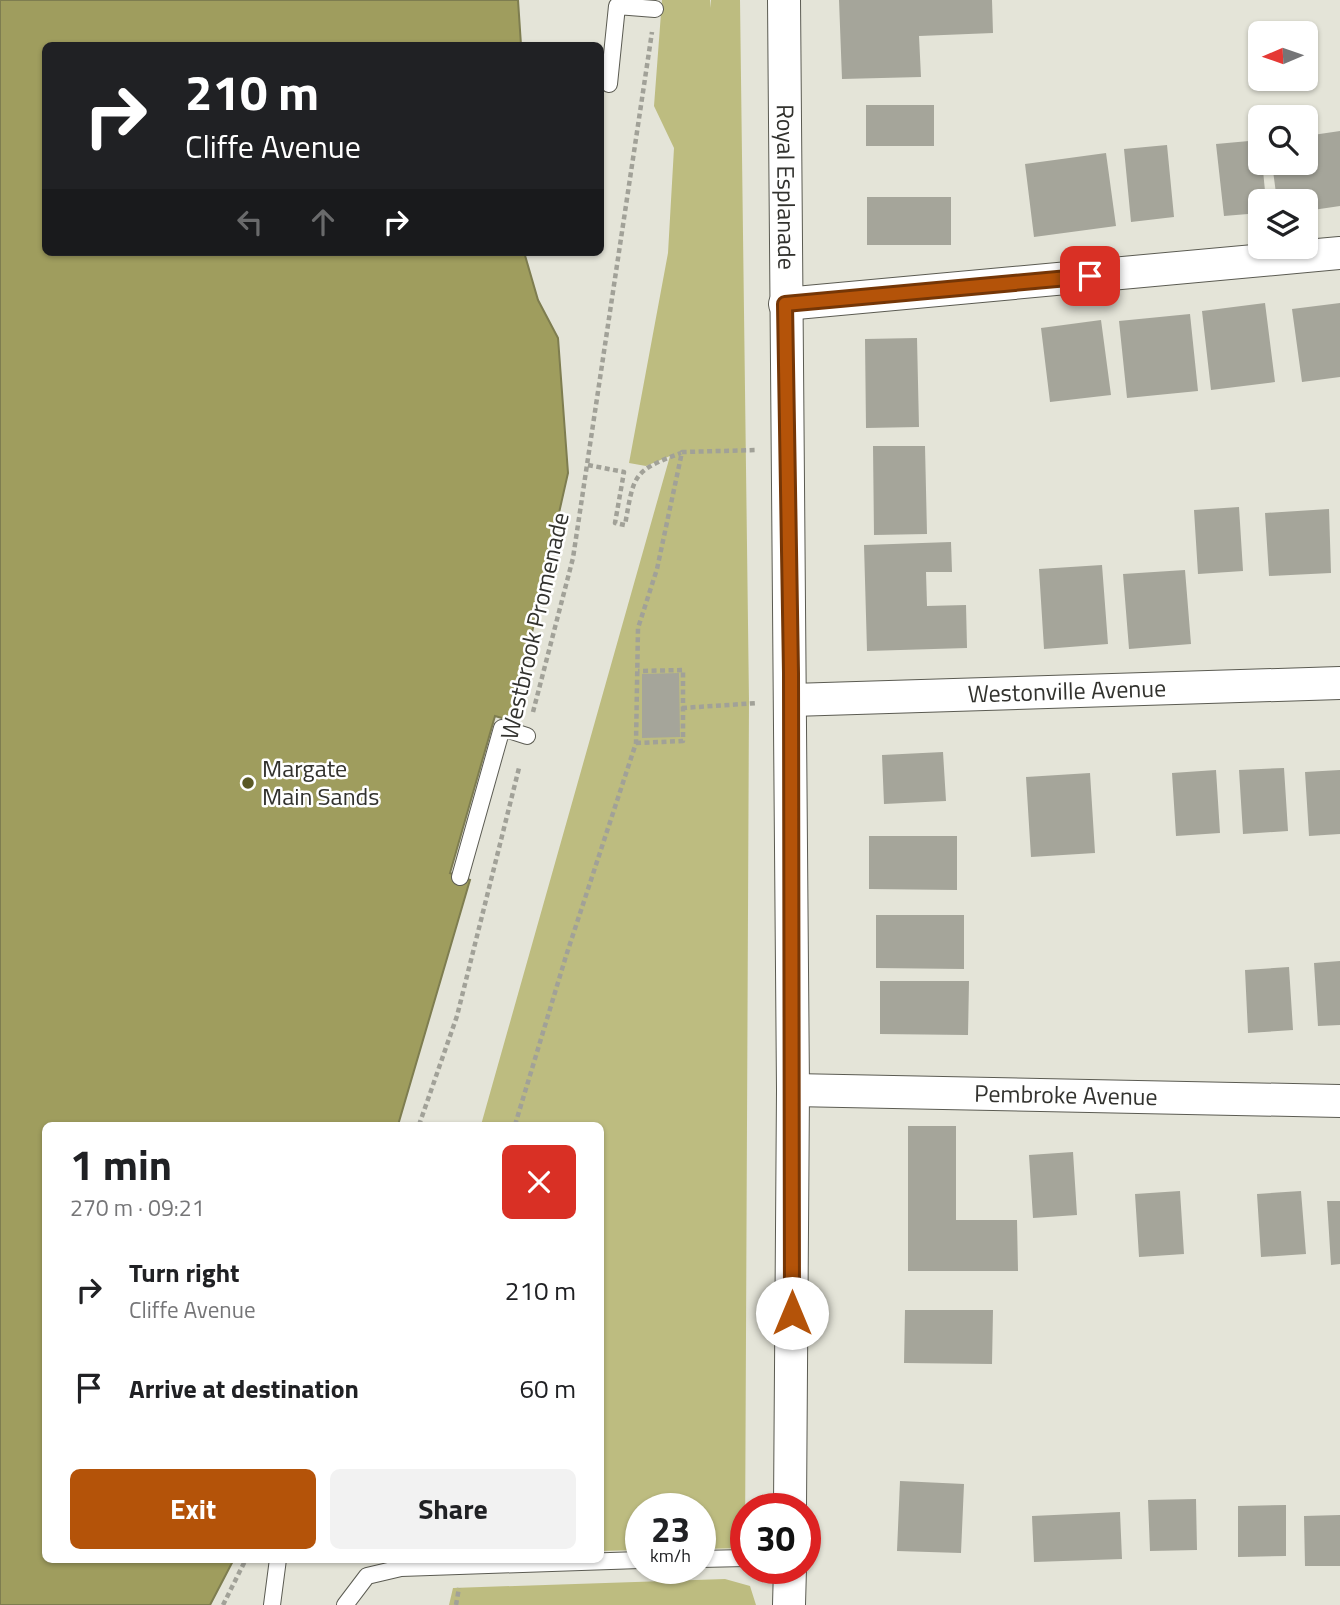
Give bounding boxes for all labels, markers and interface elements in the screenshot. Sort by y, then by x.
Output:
north arrow [1248,21,1318,91]
map controls [1248,21,1318,259]
text: 210 m [185,54,319,129]
icon: right [70,70,161,161]
street label: Royal Esplanade [768,104,805,270]
button: search [1248,105,1318,175]
text: Cliffe Avenue [185,122,361,170]
button: layers [1248,189,1318,259]
icon: left [231,203,269,241]
icon: ahead [304,203,342,241]
icon: right [377,203,415,241]
pin [1060,246,1120,306]
icon: arrive [1071,257,1109,295]
street label: Westbrook Promenade [490,509,578,743]
street label: Westonville Avenue [967,669,1167,712]
place label: Margate Main Sands [262,750,379,814]
marker: Margate Main Sands [240,775,256,791]
street label: Pembroke Avenue [974,1075,1158,1114]
text: 1 min [70,1132,172,1196]
button: close [502,1145,576,1219]
text: 270 m · 09:21 [70,1190,205,1225]
text: Turn right [129,1253,240,1292]
icon: right [70,1271,108,1309]
text: 210 m [505,1271,576,1310]
position arrow [755,1276,829,1350]
text: Cliffe Avenue [129,1292,256,1327]
icon: arrive [70,1369,108,1407]
text: Arrive at destination [129,1369,359,1408]
text: 60 m [519,1369,576,1408]
button: Exit [70,1469,316,1549]
button: Share [330,1469,576,1549]
speed limit sign: 30 [730,1493,821,1584]
text: 23 [651,1502,690,1556]
text: km/h [650,1542,691,1569]

